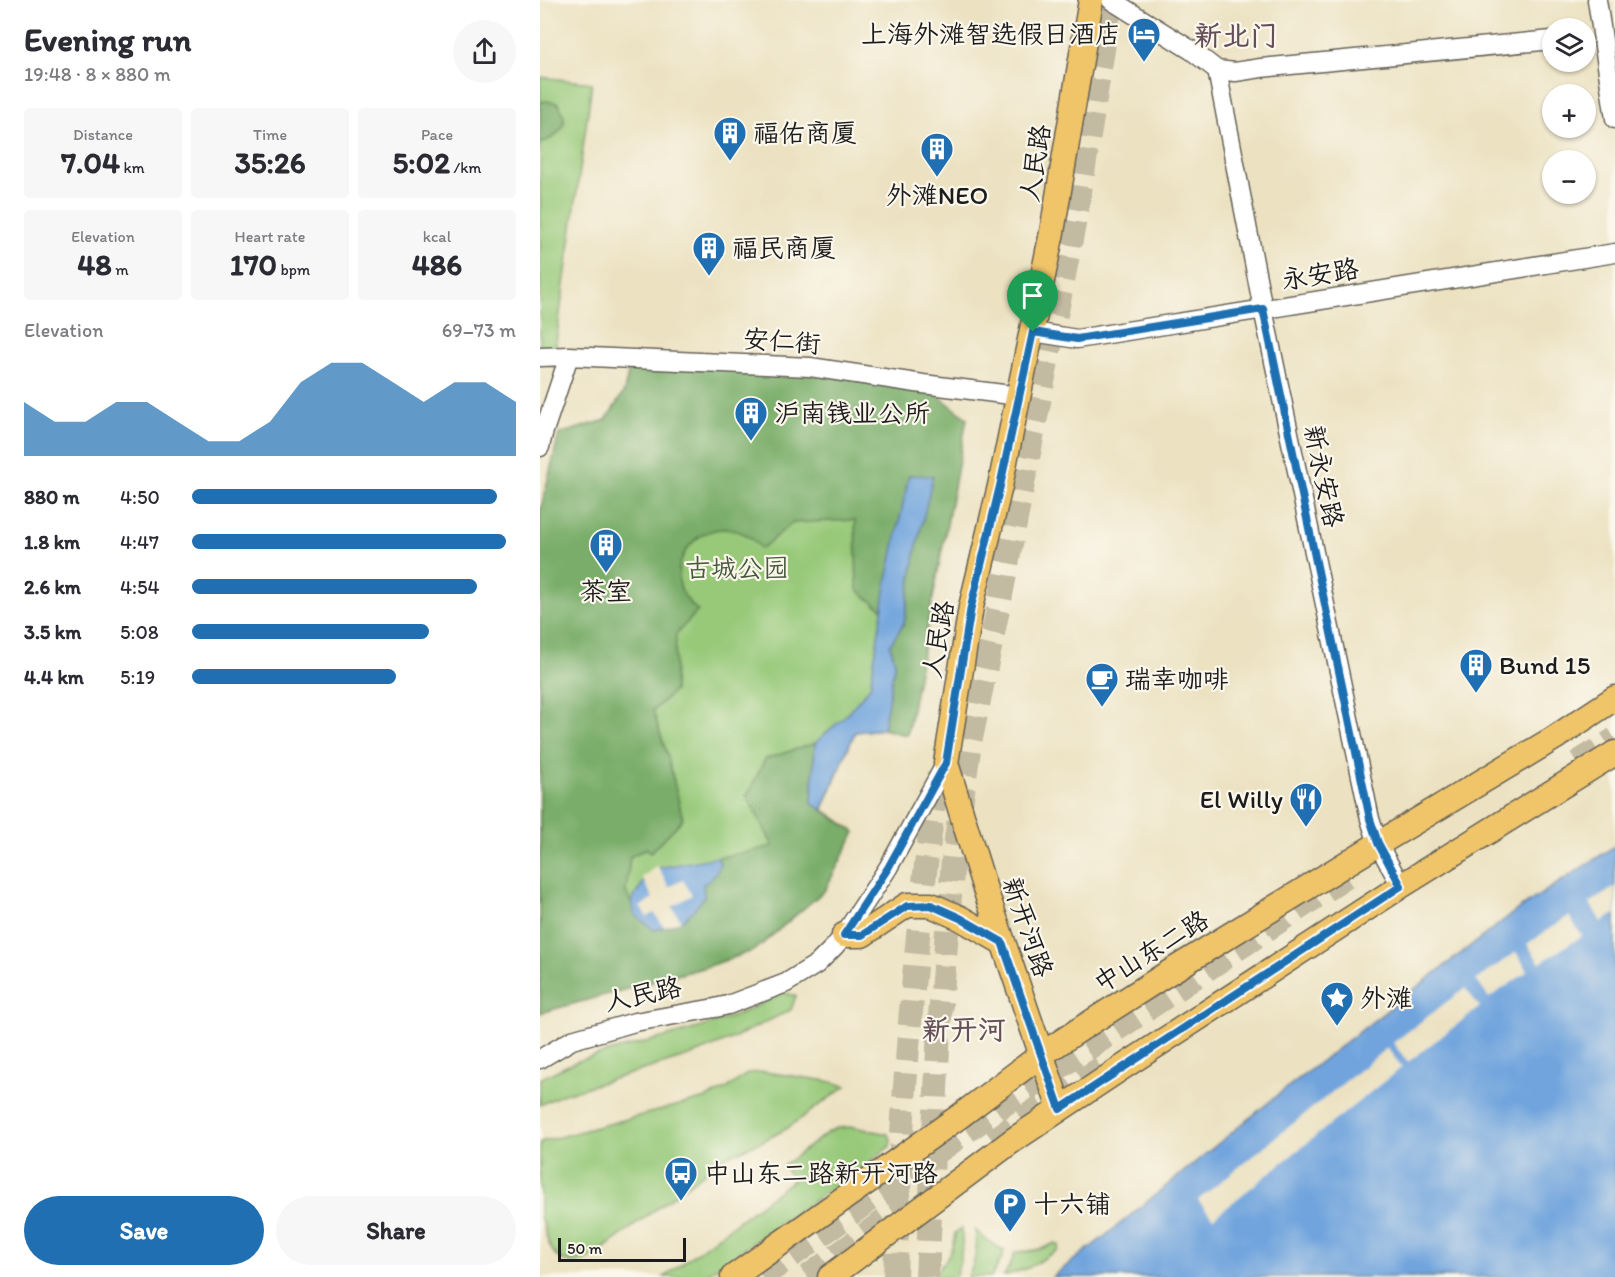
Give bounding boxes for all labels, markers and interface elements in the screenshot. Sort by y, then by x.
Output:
hotel icon: 上海外滩智选假日酒店 [1126,16,1162,63]
place label: 上海外滩智选假日酒店 [861,18,1121,50]
district label: 新北门 [1194,18,1278,52]
map controls [1542,18,1596,204]
button: layers [1542,18,1596,72]
text: Evening run [24,20,191,59]
button: share [453,20,516,83]
text: 19:48 · 8 × 880 m [24,62,171,86]
button: + [1542,84,1596,138]
building icon: 福佑商厦 [712,115,748,162]
place label: 福佑商厦 [753,117,857,149]
street label: 人民路 [1013,122,1057,204]
text: Distance [73,125,133,144]
text: Time [253,125,287,144]
text: Pace [421,125,453,144]
building icon: 外滩NEO [919,131,955,178]
text: 7.04 [61,144,120,181]
text: 35:26 [234,144,306,181]
text: 5:02 [393,144,450,181]
button: − [1542,150,1596,204]
text: km [120,158,145,177]
text: /km [450,158,481,177]
place label: 外滩NEO [886,179,988,211]
text: Elevation [71,227,135,246]
text: Heart rate [235,227,305,246]
text: kcal [423,227,451,246]
building icon: 福民商厦 [691,230,727,277]
place label: 福民商厦 [732,232,836,264]
text: 48 [77,246,112,283]
text: 170 [230,246,277,283]
text: 486 [412,246,462,283]
street label: 永安路 [1279,252,1361,296]
text: m [112,260,129,279]
text: bpm [277,260,310,279]
pin [1007,270,1058,332]
icon: arrive [1016,279,1049,312]
text: Elevation [24,318,103,342]
text: 69–73 m [442,318,516,342]
street label: 安仁街 [742,322,822,360]
building icon: 沪南钱业公所 [733,395,769,442]
place label: 沪南钱业公所 [774,397,930,429]
street label: 新永安路 [1298,422,1350,530]
text: 880 m [24,485,80,509]
text: 4:50 [120,485,160,509]
building icon: 茶室 [588,527,624,574]
text: 1.8 km [24,530,80,554]
text: 4:47 [120,530,159,554]
park label: 古城公园 [685,552,789,584]
text: 2.6 km [24,575,81,599]
text: 4:54 [120,575,159,599]
place label: 茶室 [580,575,632,607]
street label: 人民路 [915,598,961,680]
text: 3.5 km [24,620,81,644]
text: 5:08 [120,620,159,644]
building icon: Bund 15 [1458,647,1494,694]
place label: Bund 15 [1499,649,1590,681]
cafe icon: 瑞幸咖啡 [1084,661,1120,708]
place label: 瑞幸咖啡 [1125,663,1229,695]
text: 4.4 km [24,665,84,689]
text: 5:19 [120,665,155,689]
restaurant icon: El Willy [1288,781,1324,828]
place label: El Willy [1200,783,1283,815]
street label: 新开河路 [996,873,1060,981]
street label: 中山东二路 [1087,903,1215,999]
street label: 人民路 [602,970,684,1018]
place icon: 外滩 [1319,980,1355,1027]
place label: 外滩 [1360,982,1412,1014]
district label: 新开河 [922,1012,1006,1046]
bus stop icon: 中山东二路新开河路 [663,1155,699,1202]
place label: 中山东二路新开河路 [704,1157,938,1189]
parking icon: 十六铺 [992,1186,1028,1233]
place label: 十六铺 [1033,1188,1111,1220]
button: Save [24,1196,264,1265]
button: Share [276,1196,516,1265]
scale bar [558,1235,686,1262]
text: 50 m [567,1239,602,1258]

